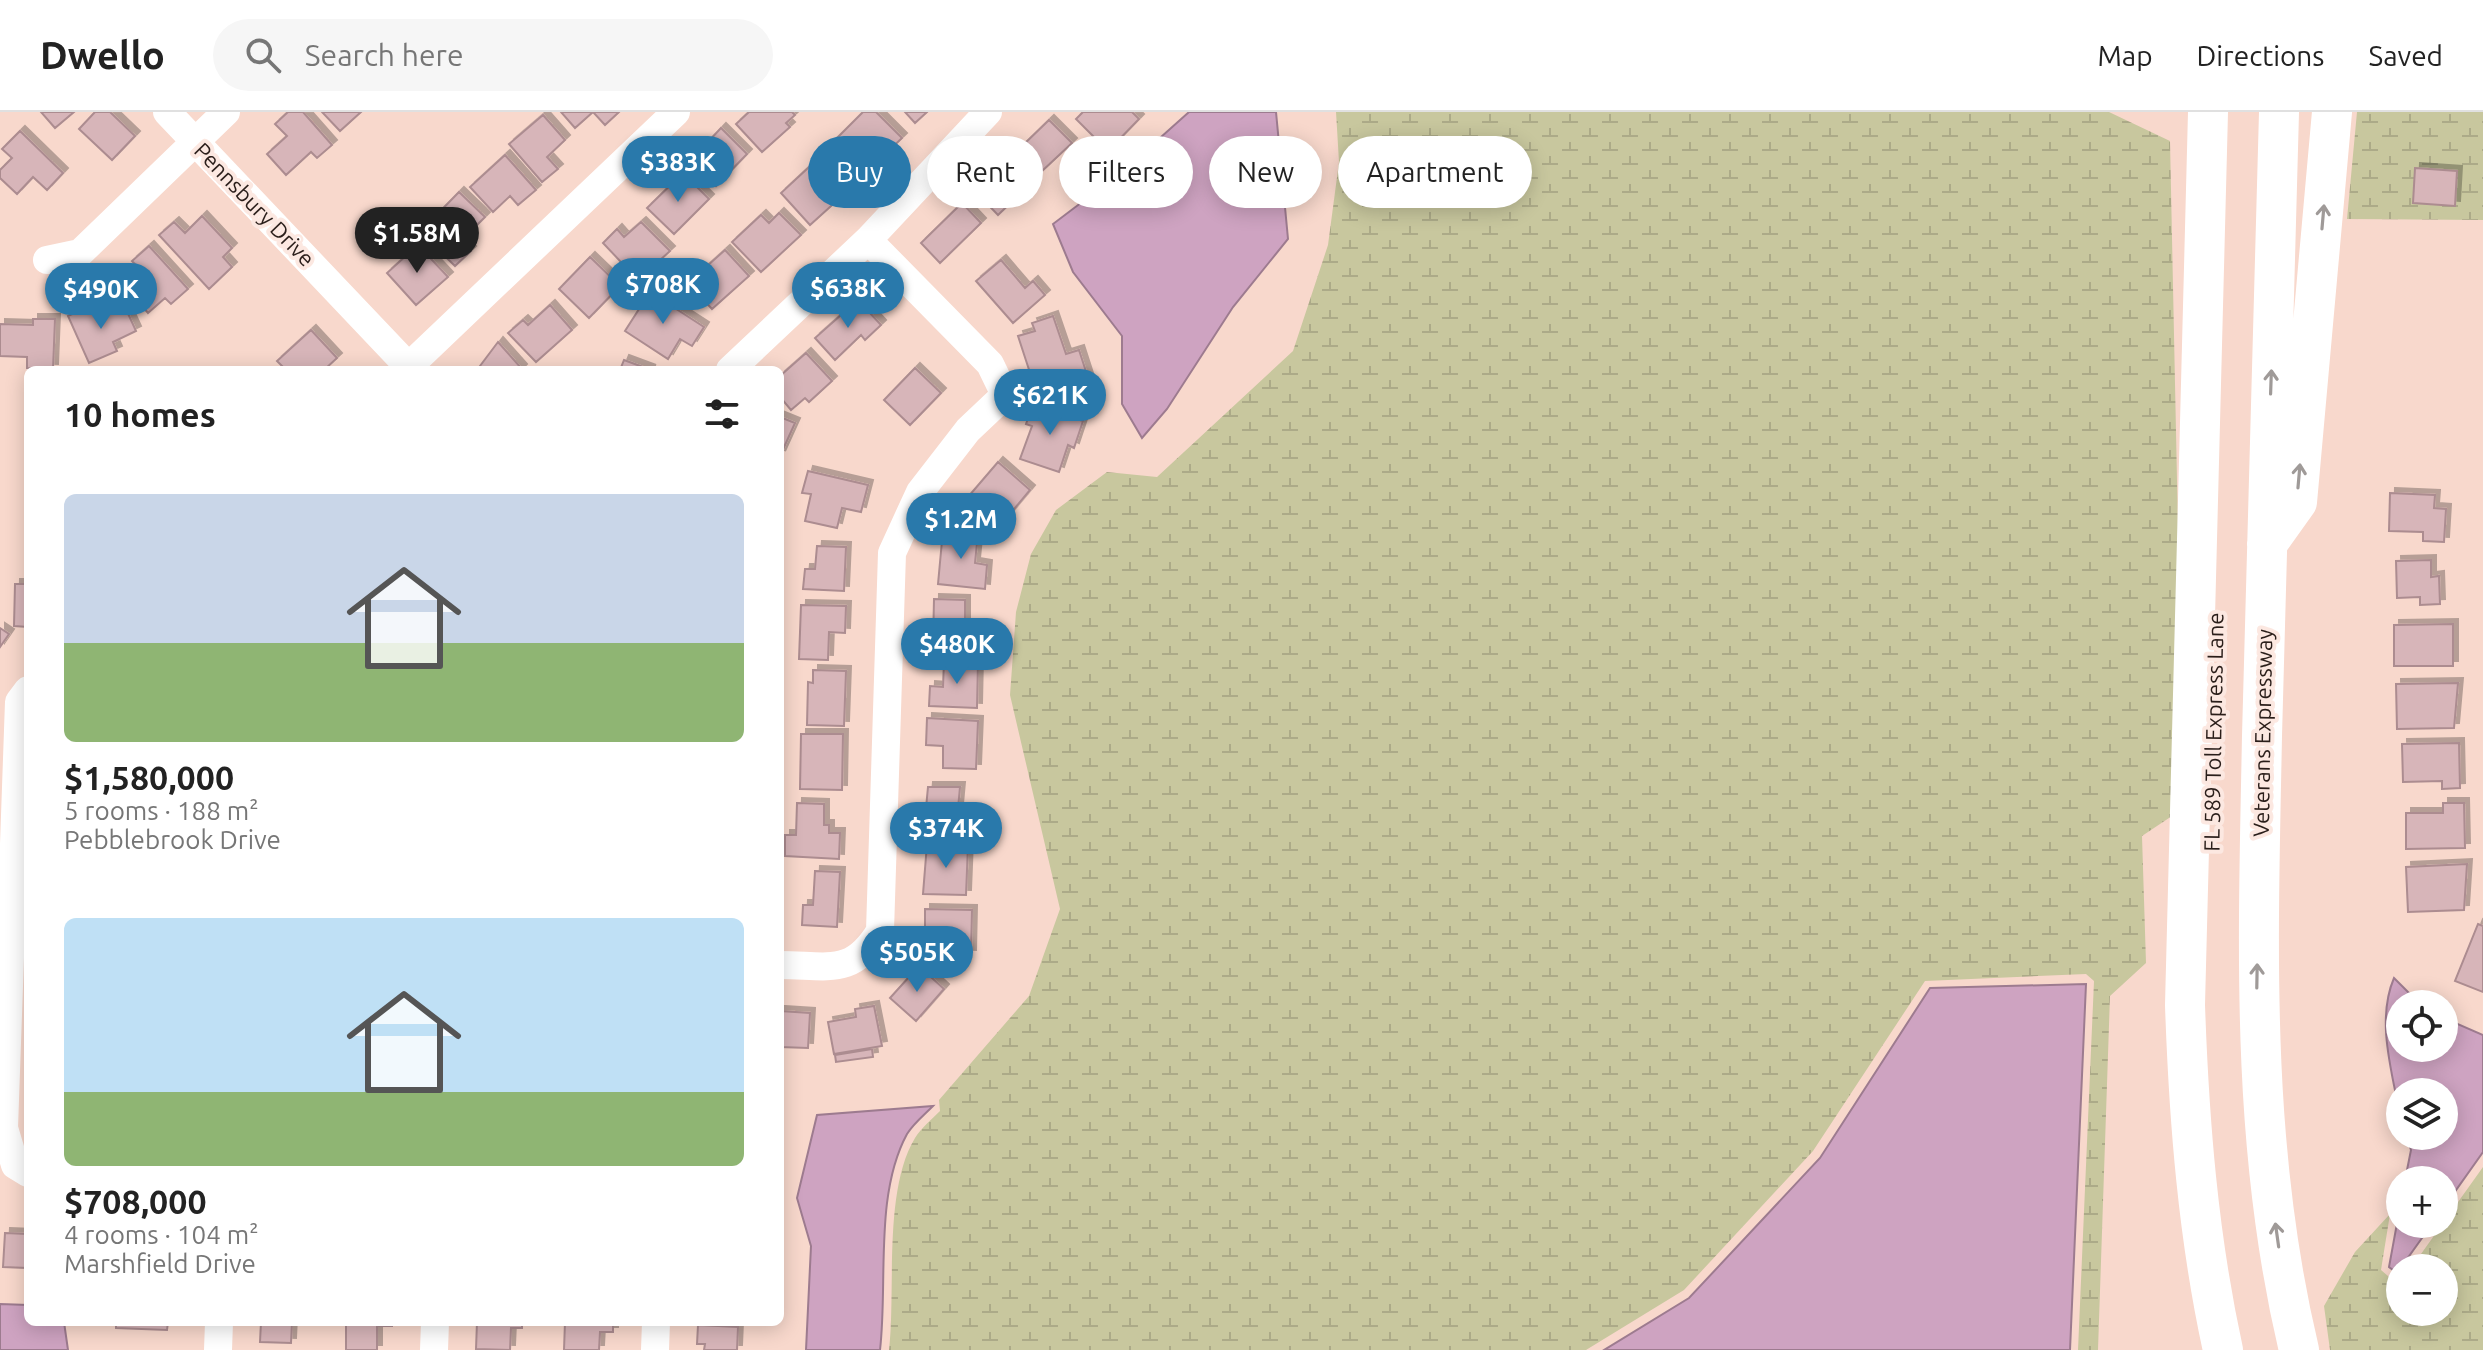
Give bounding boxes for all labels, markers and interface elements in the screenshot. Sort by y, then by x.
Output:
search box [213,19,773,91]
icon: search [241,33,285,77]
text: Dwello [40,34,165,76]
text: Search here [305,38,463,72]
text: Map [2097,40,2153,71]
text: Directions [2197,40,2324,71]
text: Saved [2368,40,2443,71]
pin: $383K [622,136,734,204]
chip: Buy [808,136,911,208]
chip: Rent [927,136,1043,208]
chip: Filters [1059,136,1193,208]
chip: New [1209,136,1322,208]
chip: Apartment [1338,136,1532,208]
street label: Pennsbury Drive [190,137,320,271]
text: $383K [640,147,716,176]
one-way arrow [2315,204,2330,231]
pin: $1.58M [352,207,482,275]
text: $1.58M [373,218,461,247]
pin: $708K [607,258,719,326]
pin: $638K [792,262,904,330]
pin: $490K [45,263,157,331]
text: $708K [625,269,701,298]
text: $638K [810,273,886,302]
text: $490K [63,274,139,303]
pin: $621K [994,369,1106,437]
one-way arrow [2264,369,2279,396]
text: $621K [1012,380,1088,409]
icon: filters [700,392,744,436]
text: 10 homes [64,395,216,433]
one-way arrow [2292,463,2307,490]
pin: $1.2M [905,493,1017,561]
text: $1.2M [924,504,998,533]
icon: home [332,546,476,690]
street label: FL 589 Toll Express Lane [2198,612,2228,852]
pin: $480K [901,618,1013,686]
street label: Veterans Expressway [2248,628,2276,837]
text: $480K [919,629,995,658]
text: $1,580,000 [64,758,234,796]
text: 5 rooms · 188 m² [64,796,259,825]
pin: $374K [890,802,1002,870]
text: $374K [908,813,984,842]
text: Pebblebrook Drive [64,825,281,854]
pin: $505K [861,926,973,994]
text: $505K [879,937,955,966]
one-way arrow [2250,963,2265,990]
icon: home [332,970,476,1114]
map controls [2386,990,2458,1326]
button: locate [2386,990,2458,1062]
button: layers [2386,1078,2458,1150]
button: + [2386,1166,2458,1238]
text: $708,000 [64,1182,207,1220]
text: 4 rooms · 104 m² [64,1220,259,1249]
one-way arrow [2269,1223,2284,1248]
text: Marshfield Drive [64,1249,256,1278]
button: − [2386,1254,2458,1326]

